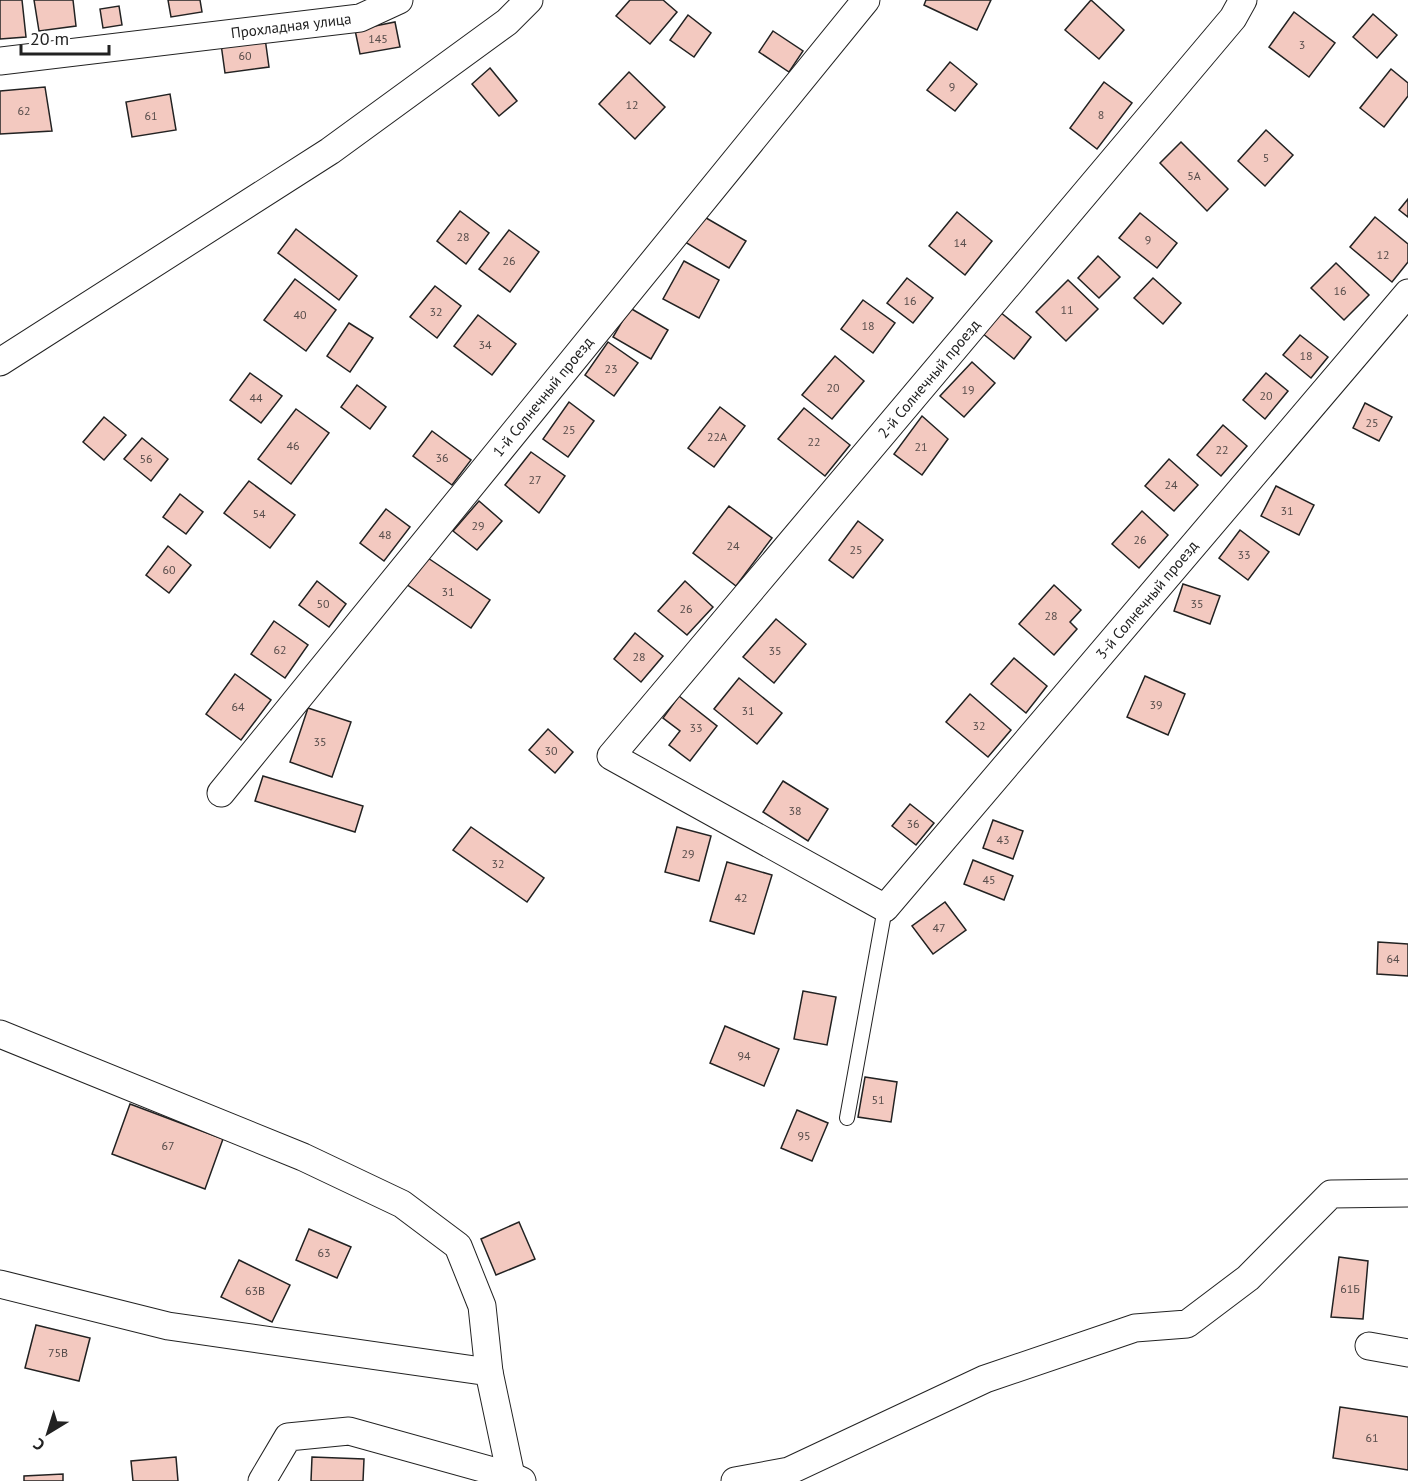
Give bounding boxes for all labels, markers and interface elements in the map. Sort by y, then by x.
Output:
street label: Прохладная улица [230,9,352,42]
scale bar [21,18,110,56]
text: 20 m [30,27,69,50]
house number: 145 [368,31,388,46]
house number: 3 [1299,37,1305,52]
house number: 60 [238,48,252,63]
house number: 9 [949,79,955,94]
house number: 12 [625,97,639,112]
house number: 62 [17,103,31,118]
house number: 8 [1098,107,1104,122]
house number: 61 [144,108,158,123]
house number: 5 [1263,150,1269,165]
house number: 5А [1187,168,1201,183]
house number: 28 [456,229,470,244]
house number: 9 [1145,232,1151,247]
house number: 14 [953,235,967,250]
house number: 12 [1376,247,1390,262]
house number: 26 [502,253,516,268]
house number: 16 [1333,283,1347,298]
house number: 16 [903,293,917,308]
house number: 11 [1060,302,1074,317]
house number: 32 [429,304,443,319]
house number: 40 [293,307,307,322]
street label: 2-й Солнечный проезд [873,315,984,442]
house number: 18 [861,318,875,333]
street label: 1-й Солнечный проезд [488,333,597,461]
house number: 34 [478,337,492,352]
house number: 18 [1299,348,1313,363]
house number: 23 [604,361,618,376]
house number: 20 [826,380,840,395]
house number: 19 [961,382,975,397]
house number: 20 [1259,388,1273,403]
house number: 44 [249,390,263,405]
house number: 25 [1365,415,1379,430]
house number: 25 [562,422,576,437]
house number: 22А [707,429,727,444]
house number: 22 [807,434,821,449]
house number: 46 [286,438,300,453]
house number: 21 [914,439,928,454]
house number: 22 [1215,442,1229,457]
house number: 36 [435,450,449,465]
house number: 56 [139,451,153,466]
house number: 27 [528,472,542,487]
house number: 24 [1164,477,1178,492]
house number: 31 [1280,503,1294,518]
house number: 54 [252,506,266,521]
house number: 29 [471,518,485,533]
house number: 48 [378,527,392,542]
house number: 26 [1133,532,1147,547]
street label: 3-й Солнечный проезд [1091,536,1202,663]
house number: 24 [726,538,740,553]
house number: 25 [849,542,863,557]
house number: 33 [1237,547,1251,562]
house number: 60 [162,562,176,577]
house number: 31 [441,584,455,599]
house number: 50 [316,596,330,611]
house number: 35 [1190,596,1204,611]
house number: 26 [679,601,693,616]
house number: 28 [1044,608,1058,623]
house number: 62 [273,642,287,657]
house number: 35 [768,643,782,658]
house number: 28 [632,649,646,664]
house number: 39 [1149,697,1163,712]
house number: 64 [231,699,245,714]
house number: 31 [741,703,755,718]
house number: 32 [972,718,986,733]
house number: 33 [689,720,703,735]
house number: 35 [313,734,327,749]
house number: 30 [544,743,558,758]
house number: 38 [788,803,802,818]
house number: 36 [906,816,920,831]
house number: 43 [996,832,1010,847]
house number: 29 [681,846,695,861]
house number: 32 [491,856,505,871]
house number: 45 [982,872,996,887]
house number: 42 [734,890,748,905]
house number: 47 [932,920,946,935]
house number: 64 [1386,951,1400,966]
house number: 94 [737,1048,751,1063]
house number: 51 [871,1092,885,1107]
house number: 95 [797,1128,811,1143]
house number: 67 [161,1138,175,1153]
house number: 63 [317,1245,331,1260]
house number: 61Б [1340,1281,1360,1296]
house number: 63В [245,1283,265,1298]
house number: 75В [48,1345,68,1360]
north arrow [18,1403,78,1463]
house number: 61 [1365,1430,1379,1445]
text: С [29,1434,48,1455]

